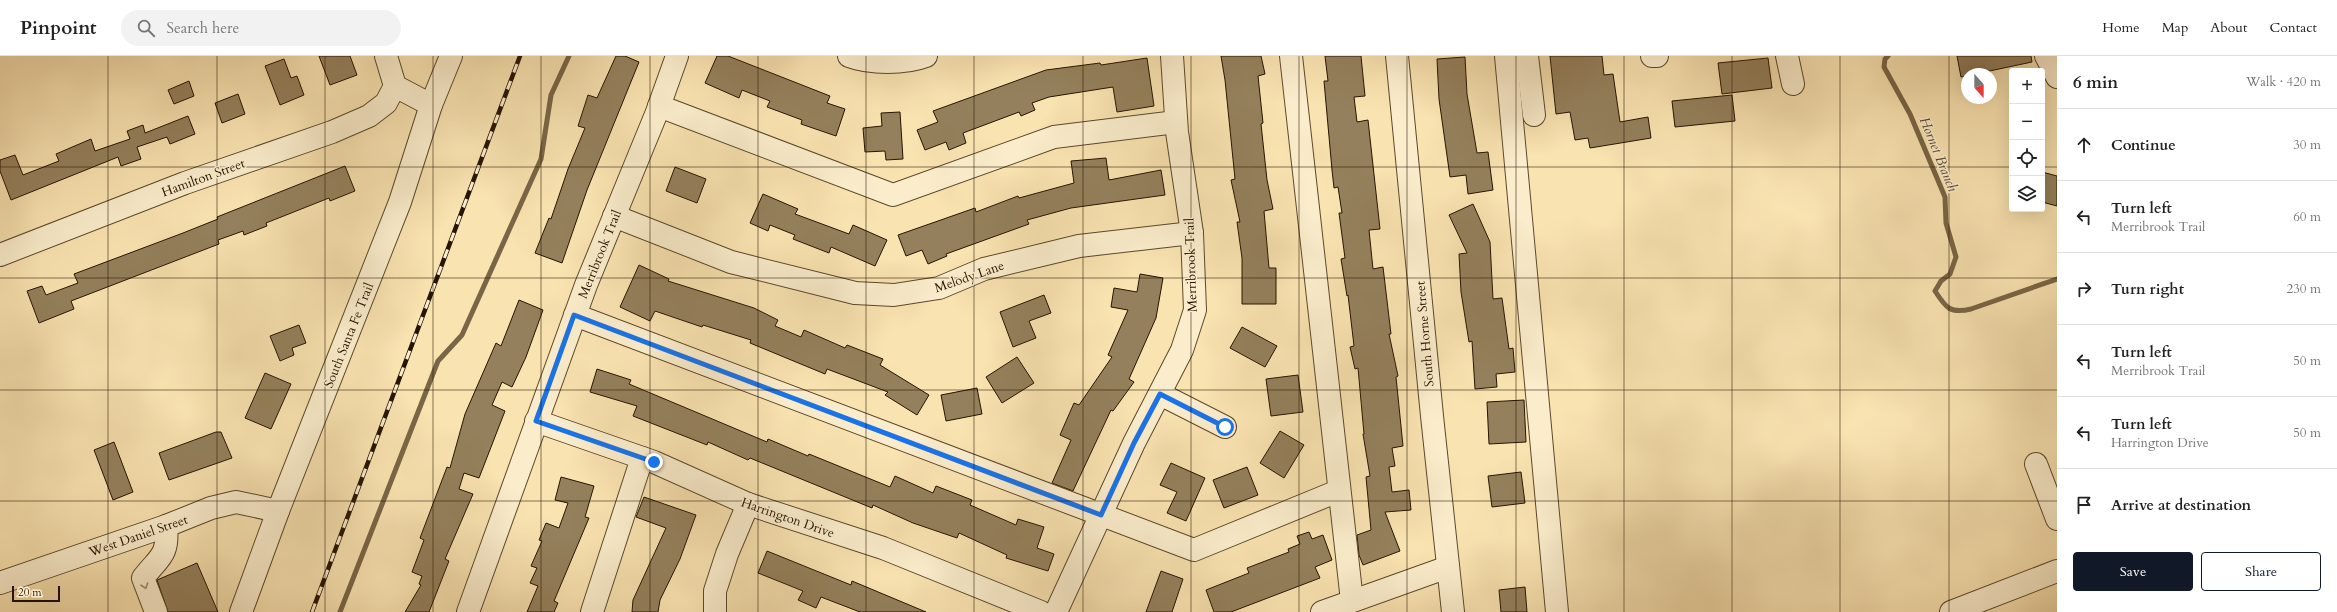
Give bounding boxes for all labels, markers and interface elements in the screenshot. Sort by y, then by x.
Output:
search box [121,10,401,46]
text: Pinpoint [20,15,97,41]
icon: search [135,17,157,39]
text: Search here [167,18,239,38]
text: Home [2102,18,2140,37]
text: Map [2162,18,2188,37]
text: About [2210,18,2247,37]
text: Contact [2269,18,2317,37]
north arrow [1961,68,1997,104]
map controls [2009,68,2045,212]
button: + [2009,68,2045,104]
text: 6 min [2073,71,2118,94]
text: Walk · 420 m [2246,73,2321,91]
button: − [2009,104,2045,140]
water label: Hornet Branch [1915,114,1962,195]
icon: ahead [2073,134,2095,156]
text: Continue [2111,135,2176,155]
text: 30 m [2293,136,2321,154]
button: locate [2009,140,2045,176]
street label: Hamilton Street [159,154,248,201]
button: layers [2009,176,2045,212]
text: Turn left [2111,198,2172,218]
icon: left [2073,206,2095,228]
street label: Merribrook Trail [574,207,626,301]
text: 60 m [2293,208,2321,226]
street label: Merribrook Trail [1180,217,1202,312]
text: Merribrook Trail [2111,218,2205,236]
street label: Melody Lane [932,257,1007,297]
icon: right [2073,278,2095,300]
text: Turn right [2111,279,2184,299]
street label: South Santa Fe Trail [320,280,378,391]
street label: South Horne Street [1411,280,1439,388]
text: 230 m [2287,280,2321,298]
text: Turn left [2111,342,2172,362]
icon: left [2073,350,2095,372]
text: 50 m [2293,352,2321,370]
text: Merribrook Trail [2111,362,2205,380]
text: Turn left [2111,414,2172,434]
route start [1216,418,1234,436]
icon: left [2073,422,2095,444]
text: 50 m [2293,424,2321,442]
text: Harrington Drive [2111,434,2209,452]
route end [645,453,663,471]
street label: Harrington Drive [739,494,837,542]
icon: arrive [2073,494,2095,516]
text: Arrive at destination [2111,495,2251,515]
street label: West Daniel Street [86,511,190,562]
button: Save [2073,552,2193,591]
button: Share [2201,552,2321,591]
one-way arrow [140,583,149,590]
scale bar [12,584,60,603]
text: 20 m [18,585,42,600]

